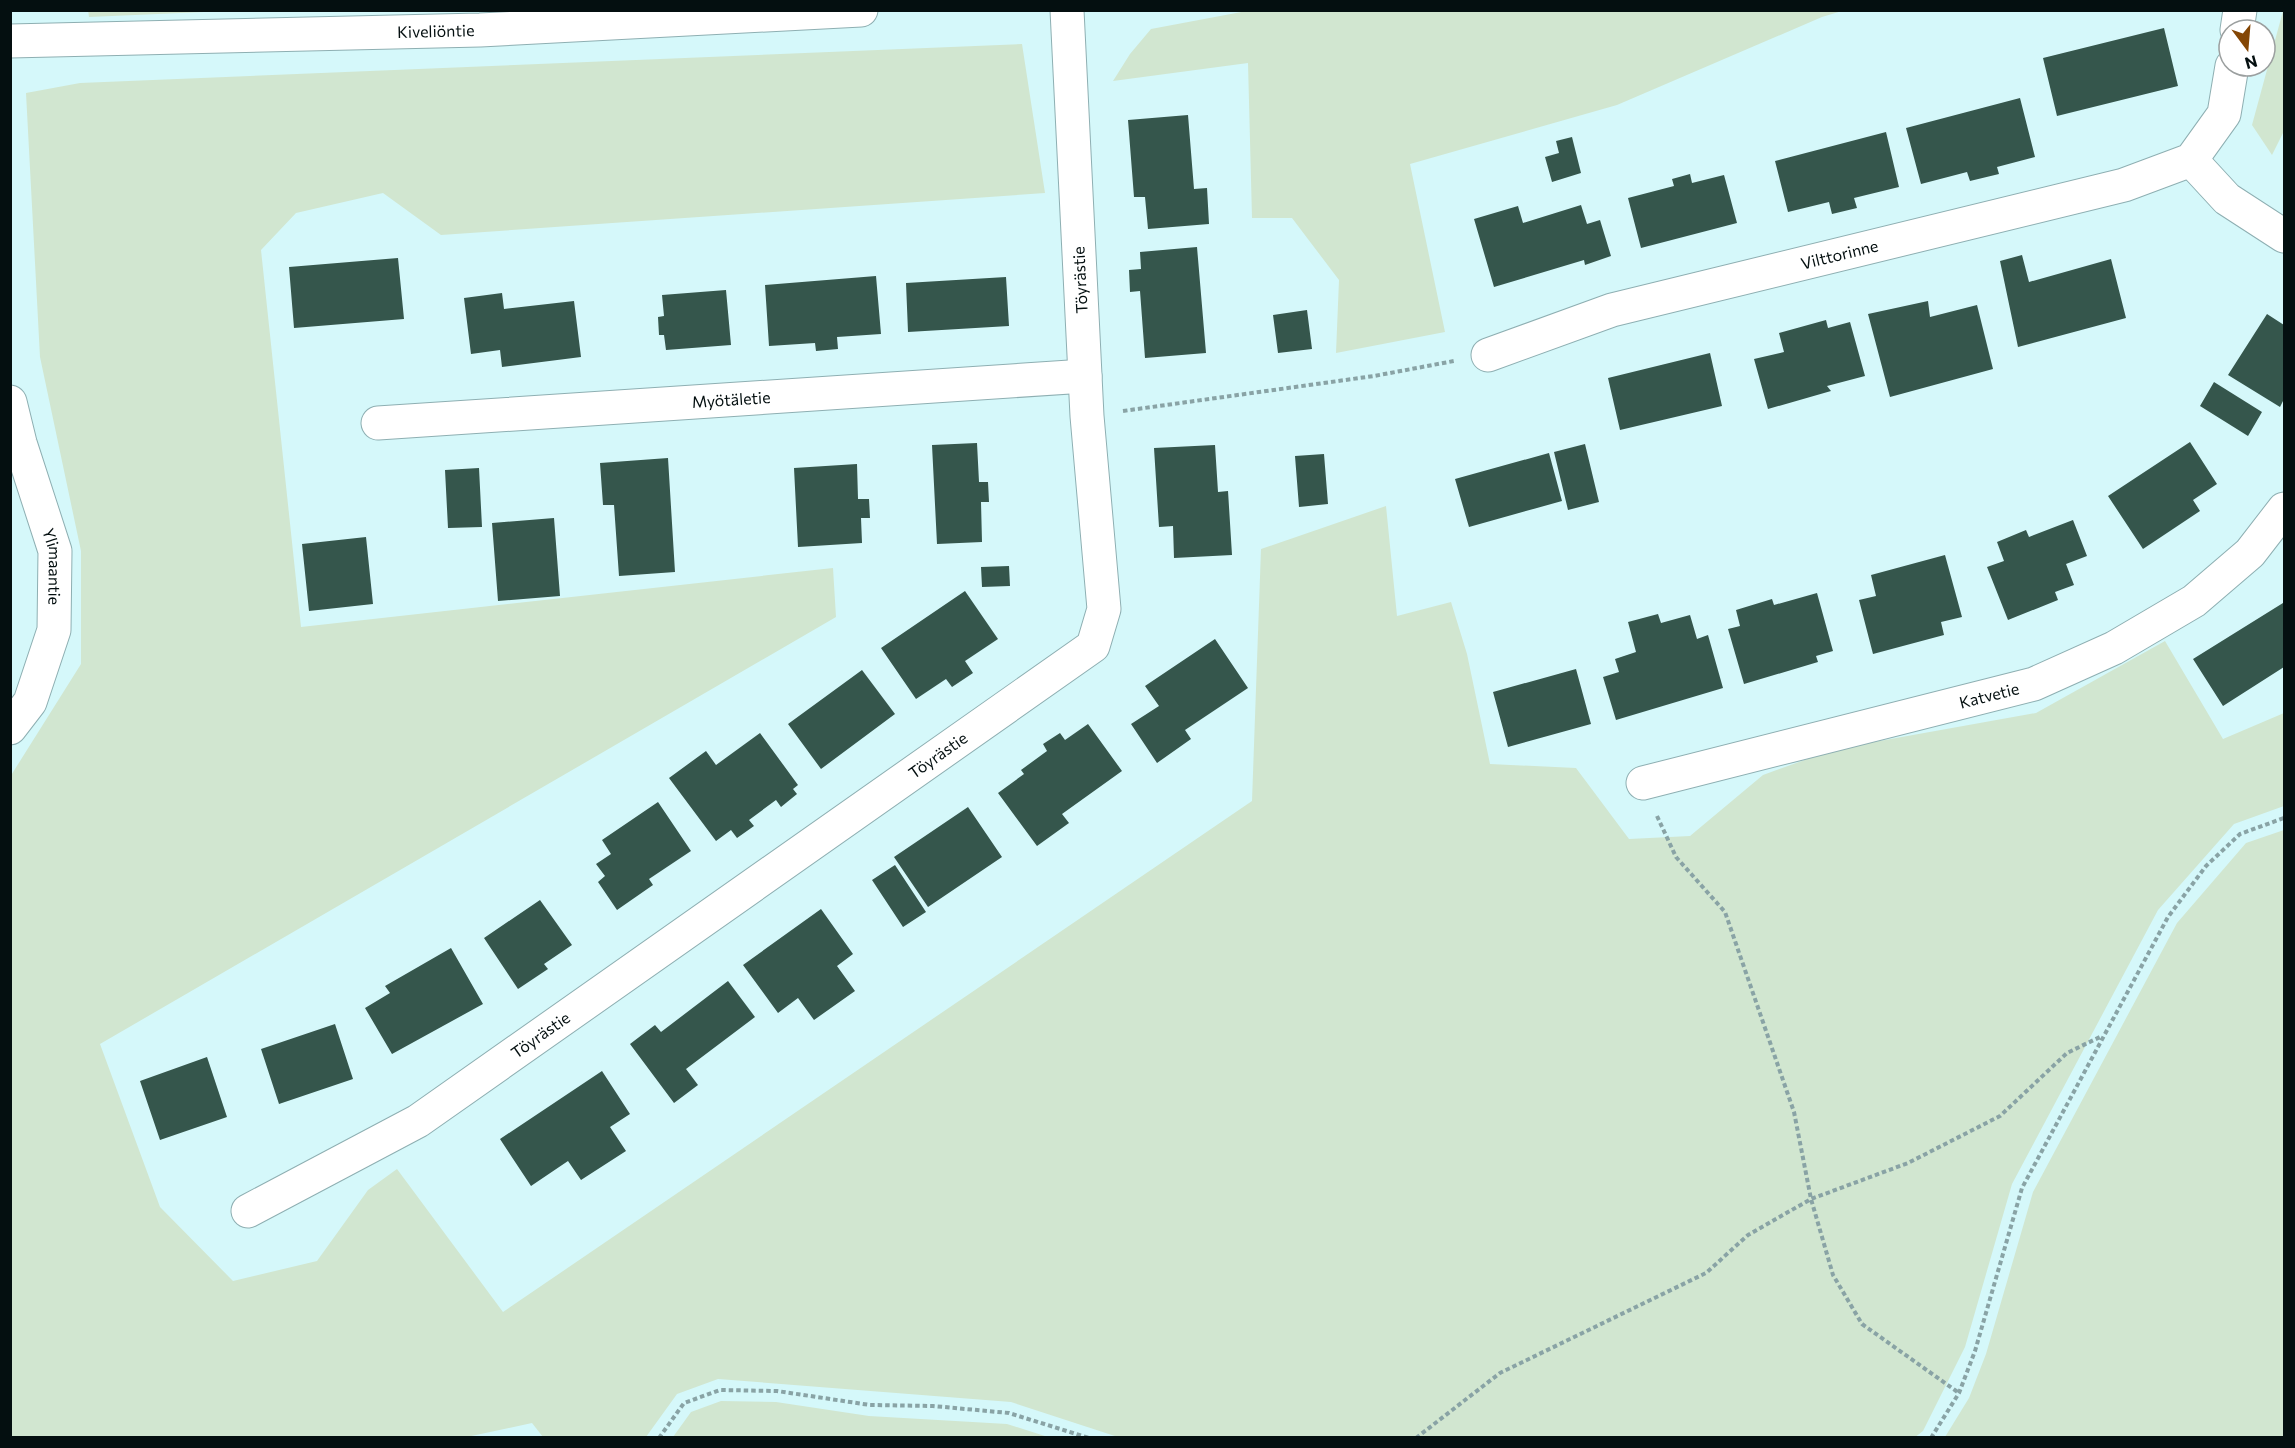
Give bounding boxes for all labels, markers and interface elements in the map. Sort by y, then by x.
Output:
north arrow [2217,18,2277,78]
street label: Kiveliöntie [397,20,475,41]
text: N [2243,52,2260,74]
street label: Vilttorinne [1799,235,1880,273]
street label: Töyrästie [1068,246,1091,314]
street label: Myötäletie [691,387,771,411]
street label: Ylimaantie [39,525,65,605]
street label: Katvetie [1957,678,2021,712]
street label: Töyrästie [904,728,971,782]
street label: Töyrästie [507,1007,573,1062]

